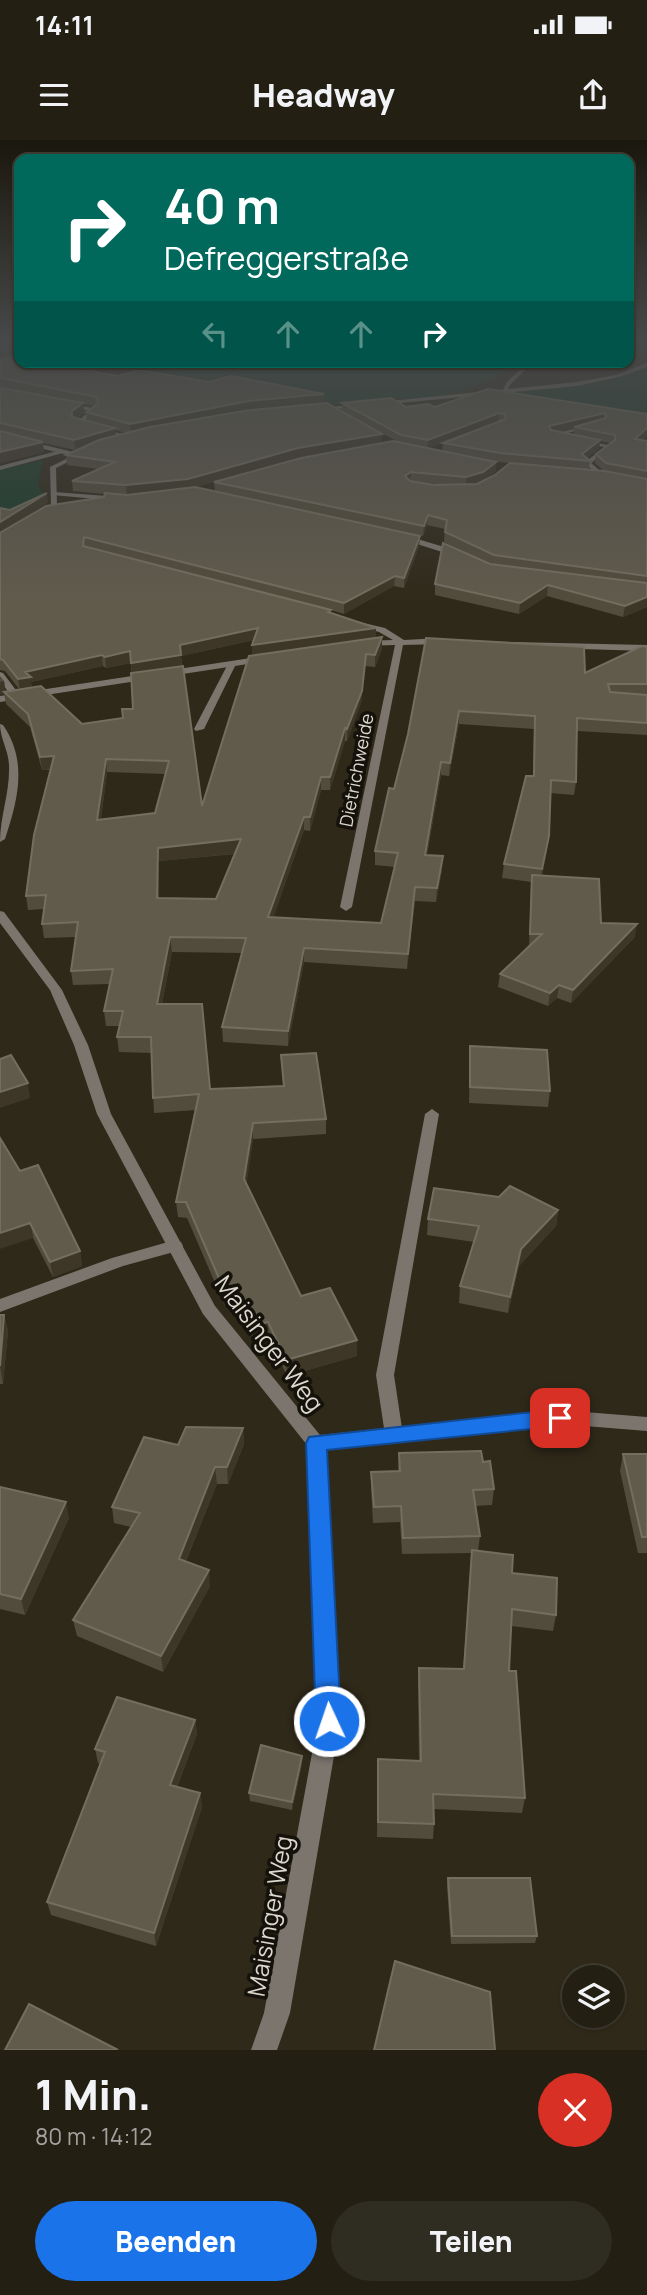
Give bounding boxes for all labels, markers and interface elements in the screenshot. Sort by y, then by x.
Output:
text: 14:11 [35,7,94,43]
text: Headway [252,73,395,117]
icon: menu [35,76,73,114]
icon: share [574,76,612,114]
text: 40 m [164,172,280,239]
icon: right [49,182,140,273]
text: Defreggerstraße [164,236,409,280]
icon: left [196,315,234,353]
icon: ahead [269,315,307,353]
icon: ahead [342,315,380,353]
icon: right [415,315,453,353]
street label: Dietrichweide [333,711,379,829]
street label: Maisinger Weg [208,1268,332,1418]
pin [530,1388,590,1448]
icon: arrive [541,1399,579,1437]
position arrow [292,1684,366,1758]
street label: Maisinger Weg [239,1833,299,1999]
map controls [562,1965,625,2028]
button: layers [562,1965,625,2028]
text: 1 Min. [35,2065,151,2123]
button: close [538,2073,612,2147]
text: 80 m · 14:12 [35,2120,152,2152]
button: Beenden [35,2201,317,2281]
button: Teilen [331,2201,612,2281]

